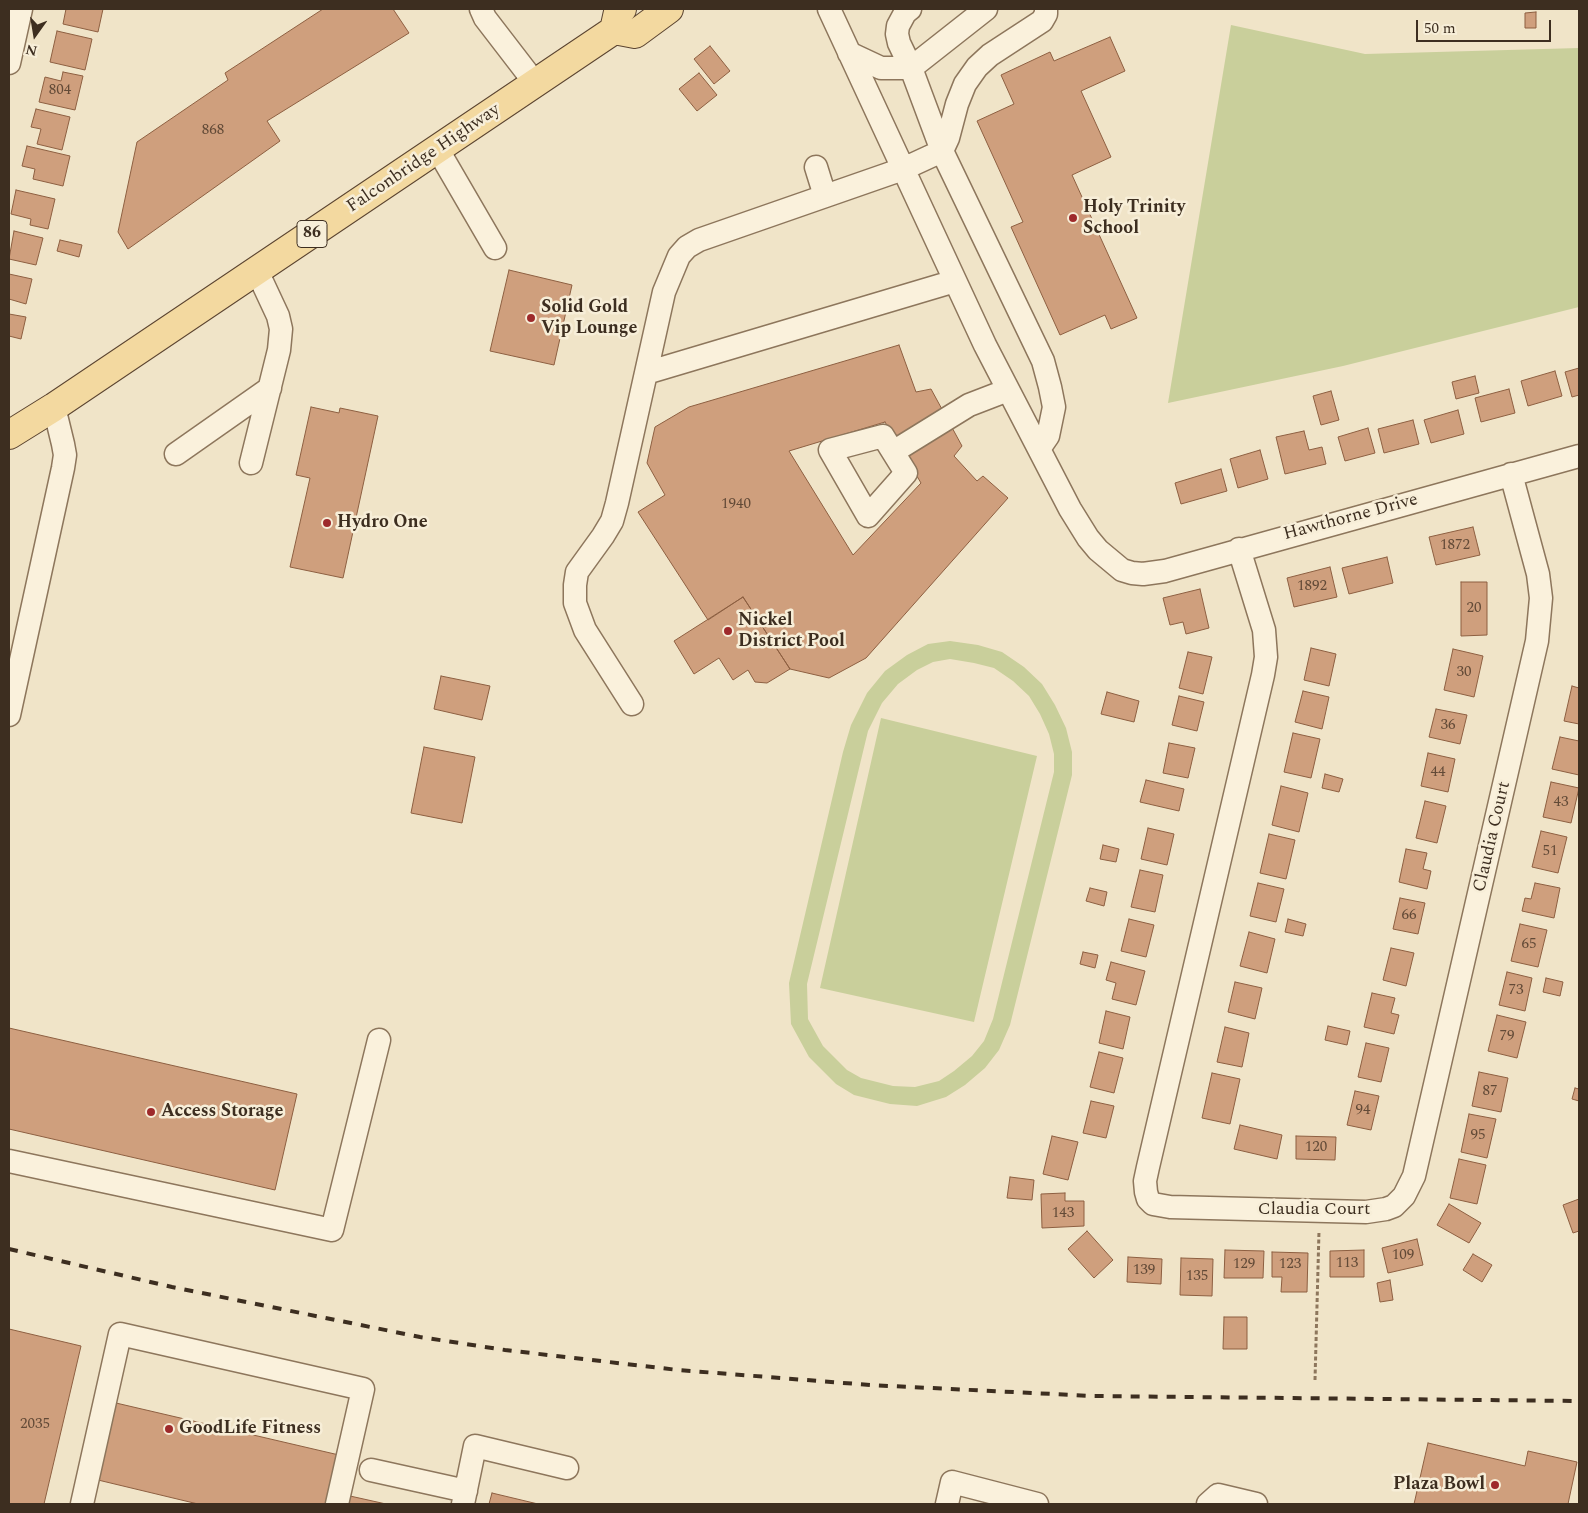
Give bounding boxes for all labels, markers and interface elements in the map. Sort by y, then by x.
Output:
north arrow [10,10,60,60]
scale bar [1418,10,1553,42]
text: 50 m [1424,17,1456,40]
text: N [24,39,39,62]
house number: 804 [49,82,71,100]
street label: Falconbridge Highway [343,100,505,218]
house number: 868 [202,122,224,140]
place label: Holy Trinity School [1083,197,1185,240]
marker: Holy Trinity School [1067,212,1079,224]
road number: 86 [297,220,327,248]
place label: Solid Gold Vip Lounge [541,297,637,340]
marker: Solid Gold Vip Lounge [525,312,537,324]
street label: Hawthorne Drive [1281,490,1421,546]
house number: 1940 [721,496,751,514]
place label: Hydro One [337,512,428,534]
marker: Hydro One [321,517,333,529]
house number: 1872 [1440,537,1470,555]
house number: 1892 [1297,578,1327,596]
house number: 20 [1467,600,1481,618]
place label: Nickel District Pool [738,610,845,652]
marker: Nickel District Pool [722,625,734,637]
house number: 30 [1457,664,1471,682]
house number: 36 [1441,717,1455,735]
house number: 44 [1431,764,1445,782]
street label: Claudia Court [1470,780,1516,894]
house number: 43 [1554,794,1568,812]
house number: 51 [1543,843,1557,861]
house number: 66 [1402,907,1416,925]
house number: 65 [1522,936,1536,954]
house number: 73 [1509,982,1523,1000]
house number: 79 [1500,1028,1514,1046]
house number: 87 [1483,1083,1497,1101]
place label: Access Storage [161,1101,283,1123]
house number: 94 [1356,1102,1370,1120]
marker: Access Storage [145,1106,157,1118]
house number: 95 [1471,1127,1485,1145]
house number: 120 [1305,1139,1327,1157]
street label: Claudia Court [1258,1199,1370,1221]
house number: 143 [1052,1205,1074,1223]
house number: 109 [1392,1247,1414,1265]
house number: 113 [1336,1255,1358,1273]
house number: 129 [1233,1256,1255,1274]
house number: 123 [1279,1256,1301,1274]
house number: 139 [1133,1262,1155,1280]
house number: 135 [1186,1268,1208,1286]
house number: 2035 [20,1416,50,1434]
place label: GoodLife Fitness [179,1418,321,1440]
marker: GoodLife Fitness [163,1423,175,1435]
place label: Plaza Bowl [1393,1474,1485,1496]
marker: Plaza Bowl [1489,1479,1501,1491]

